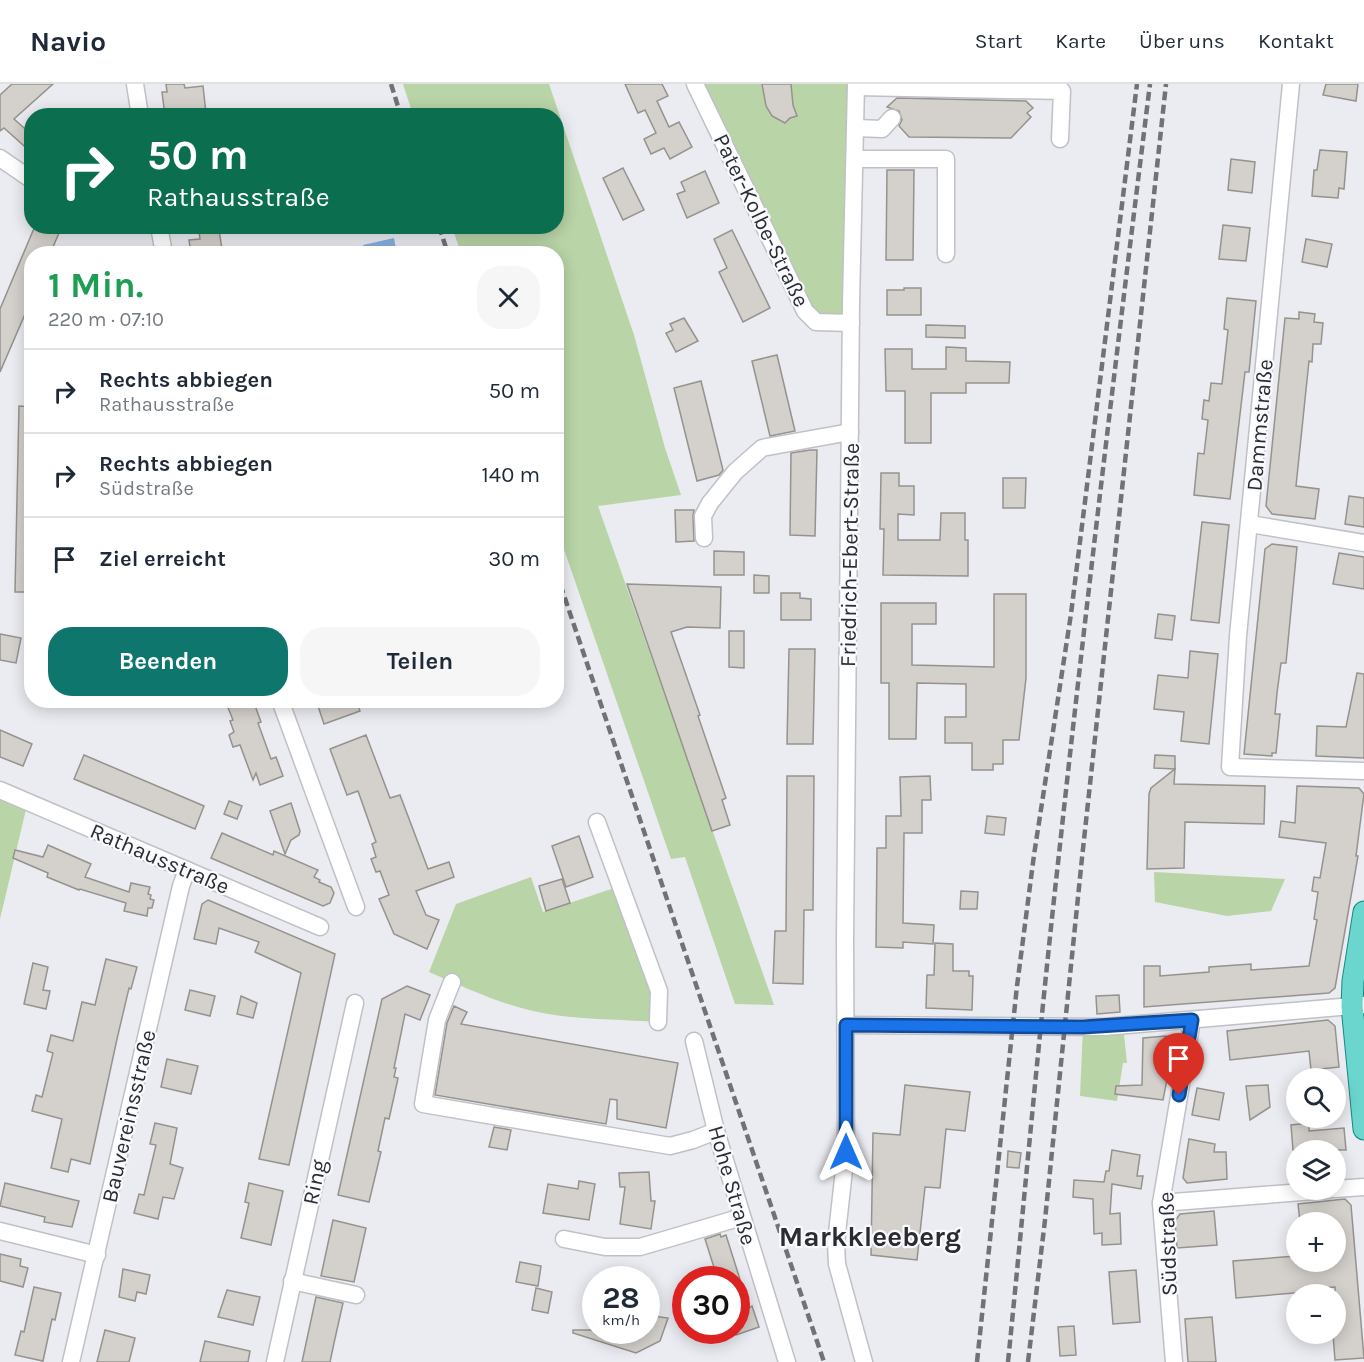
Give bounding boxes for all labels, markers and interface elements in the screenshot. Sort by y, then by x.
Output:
text: Navio [30,25,106,58]
text: Start [975,29,1022,53]
text: Karte [1055,29,1106,53]
text: Über uns [1139,29,1225,53]
text: Kontakt [1258,29,1334,53]
text: 50 m [147,130,249,180]
street label: Pater-Kolbe-Straße [708,130,814,311]
icon: right [48,132,126,210]
text: Rathausstraße [147,181,330,213]
text: 1 Min. [48,264,143,306]
button: close [477,266,540,329]
text: 220 m · 07:10 [48,308,164,331]
street label: Dammstraße [1241,358,1279,492]
text: Rechts abbiegen [99,367,273,393]
icon: right [48,375,81,408]
text: 50 m [489,378,540,404]
text: Rathausstraße [99,393,234,416]
street label: Friedrich-Ebert-Straße [835,443,865,667]
text: Rechts abbiegen [99,451,273,477]
icon: right [48,459,81,492]
text: 140 m [482,462,540,488]
text: Südstraße [99,477,194,500]
icon: arrive [48,543,81,576]
text: Ziel erreicht [99,546,226,572]
text: 30 m [488,546,540,572]
button: Beenden [48,627,288,696]
button: Teilen [300,627,540,696]
street label: Rathausstraße [86,818,233,900]
street label: Bauvereinsstraße [96,1027,162,1205]
pin [1153,1033,1204,1095]
icon: arrive [1162,1042,1195,1075]
map controls [1286,1068,1346,1344]
button: search [1286,1068,1346,1128]
position arrow [814,1120,878,1184]
street label: Hohe Straße [703,1123,761,1248]
button: layers [1286,1140,1346,1200]
street label: Ring [298,1157,333,1207]
street label: Südstraße [1153,1191,1183,1297]
button: + [1286,1212,1346,1272]
district label: Markkleeberg [779,1220,961,1253]
speed limit sign: 30 [672,1266,750,1344]
text: 28 [602,1280,640,1316]
button: − [1286,1284,1346,1344]
text: km/h [602,1311,640,1329]

